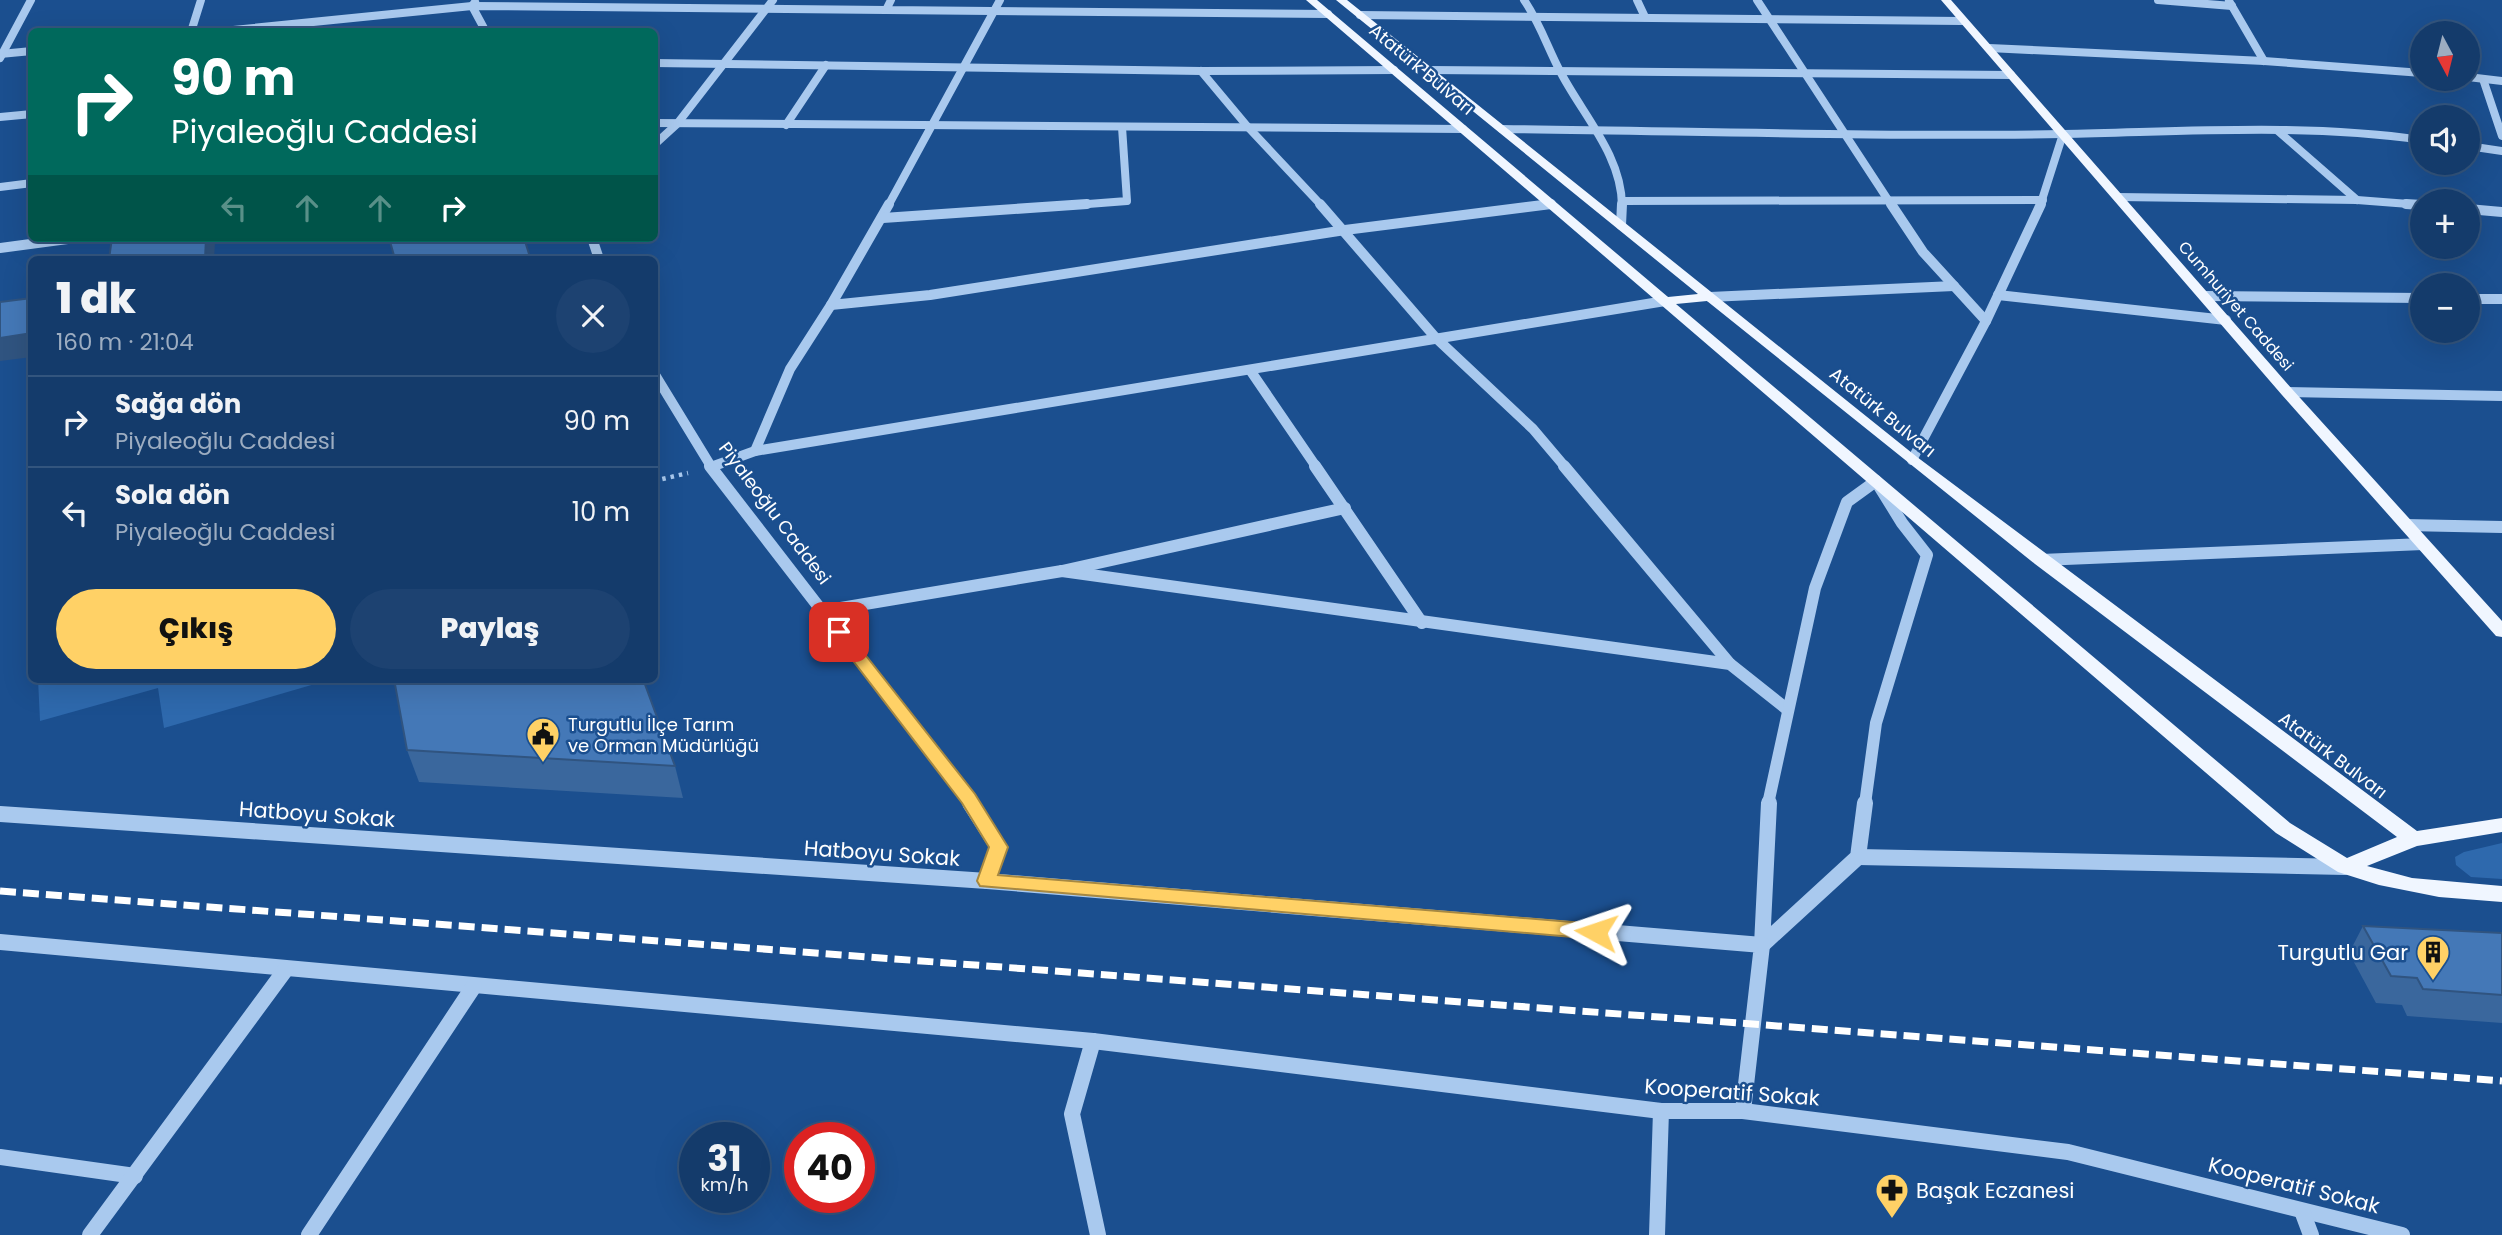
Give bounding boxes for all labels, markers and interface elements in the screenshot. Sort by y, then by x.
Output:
street label: Atatürk Bulvarı [1364,18,1480,120]
north arrow [2410,21,2480,91]
map controls [2410,21,2480,343]
text: 90 m [171,44,295,112]
icon: right [56,56,147,147]
button: sound [2410,105,2480,175]
text: Piyaleoğlu Caddesi [171,109,478,154]
icon: left [215,189,253,227]
icon: ahead [288,189,326,227]
icon: ahead [361,189,399,227]
icon: right [434,189,472,227]
button: + [2410,189,2480,259]
street label: Cumhuriyet Caddesi [2173,236,2299,376]
text: 1 dk [56,269,136,328]
button: − [2410,273,2480,343]
button: close [556,279,630,353]
text: 160 m · 21:04 [56,326,194,358]
street label: Atatürk Bulvarı [1825,361,1941,463]
text: Sağa dön [115,386,241,422]
icon: right [56,403,94,441]
text: 90 m [564,403,630,439]
text: Piyaleoğlu Caddesi [115,425,336,457]
street label: Piyaleoğlu Caddesi [713,437,837,589]
text: Sola dön [115,477,230,513]
icon: left [56,494,94,532]
text: 10 m [572,494,630,530]
text: Piyaleoğlu Caddesi [115,516,336,548]
button: Çıkış [56,589,336,669]
button: Paylaş [350,589,630,669]
pin [809,602,869,662]
icon: arrive [820,613,858,651]
street label: Atatürk Bulvarı [2274,706,2392,804]
place label: Turgutlu İlçe Tarım ve Orman Müdürlüğü [568,712,759,758]
public building icon: Turgutlu İlçe Tarım ve Orman Müdürlüğü [524,715,562,764]
street label: Hatboyu Sokak [238,794,396,834]
street label: Hatboyu Sokak [803,833,961,873]
position arrow [1559,895,1633,969]
building icon: Turgutlu Gar [2414,933,2452,982]
place label: Turgutlu Gar [2278,938,2408,967]
street label: Kooperatif Sokak [1643,1071,1821,1113]
speed limit sign: 40 [784,1122,875,1213]
text: 31 [707,1134,742,1183]
street label: Kooperatif Sokak [2205,1150,2383,1220]
pharmacy icon: Başak Eczanesi [1873,1171,1911,1220]
text: km/h [701,1172,748,1197]
place label: Başak Eczanesi [1916,1176,2075,1205]

